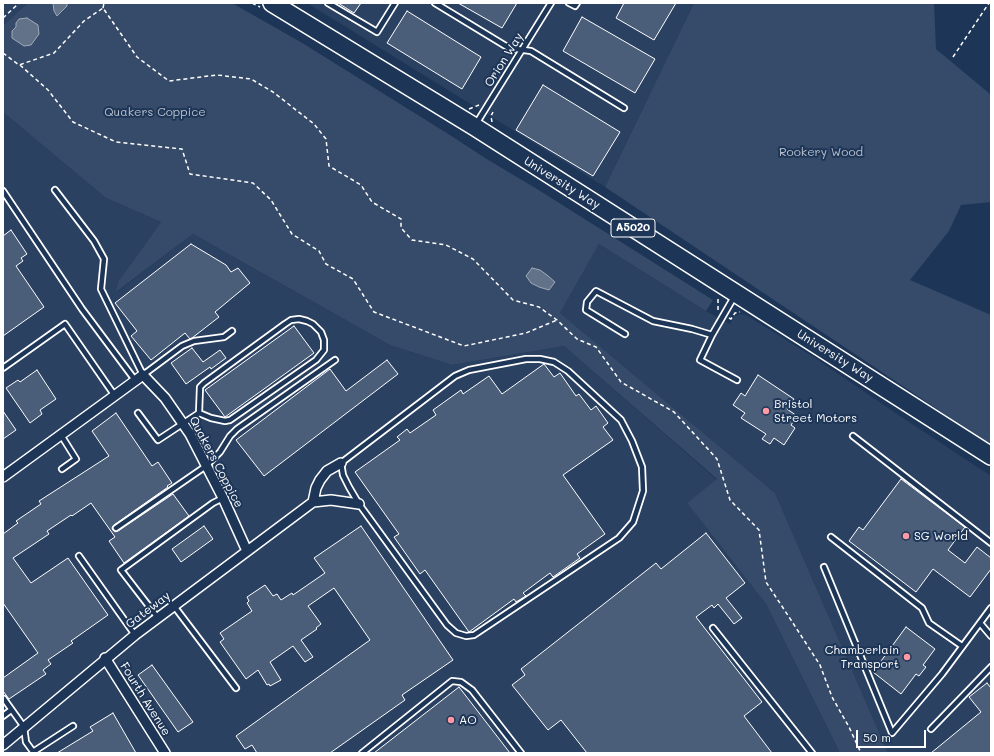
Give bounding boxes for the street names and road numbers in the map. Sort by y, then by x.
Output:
street label: Orion Way [482,30,526,90]
street label: University Way [521,154,603,212]
road number: A5020 [611,219,655,237]
street label: University Way [794,327,876,385]
street label: Quakers Coppice [186,414,246,510]
street label: Gateway [123,589,173,631]
street label: Fourth Avenue [117,660,173,738]

